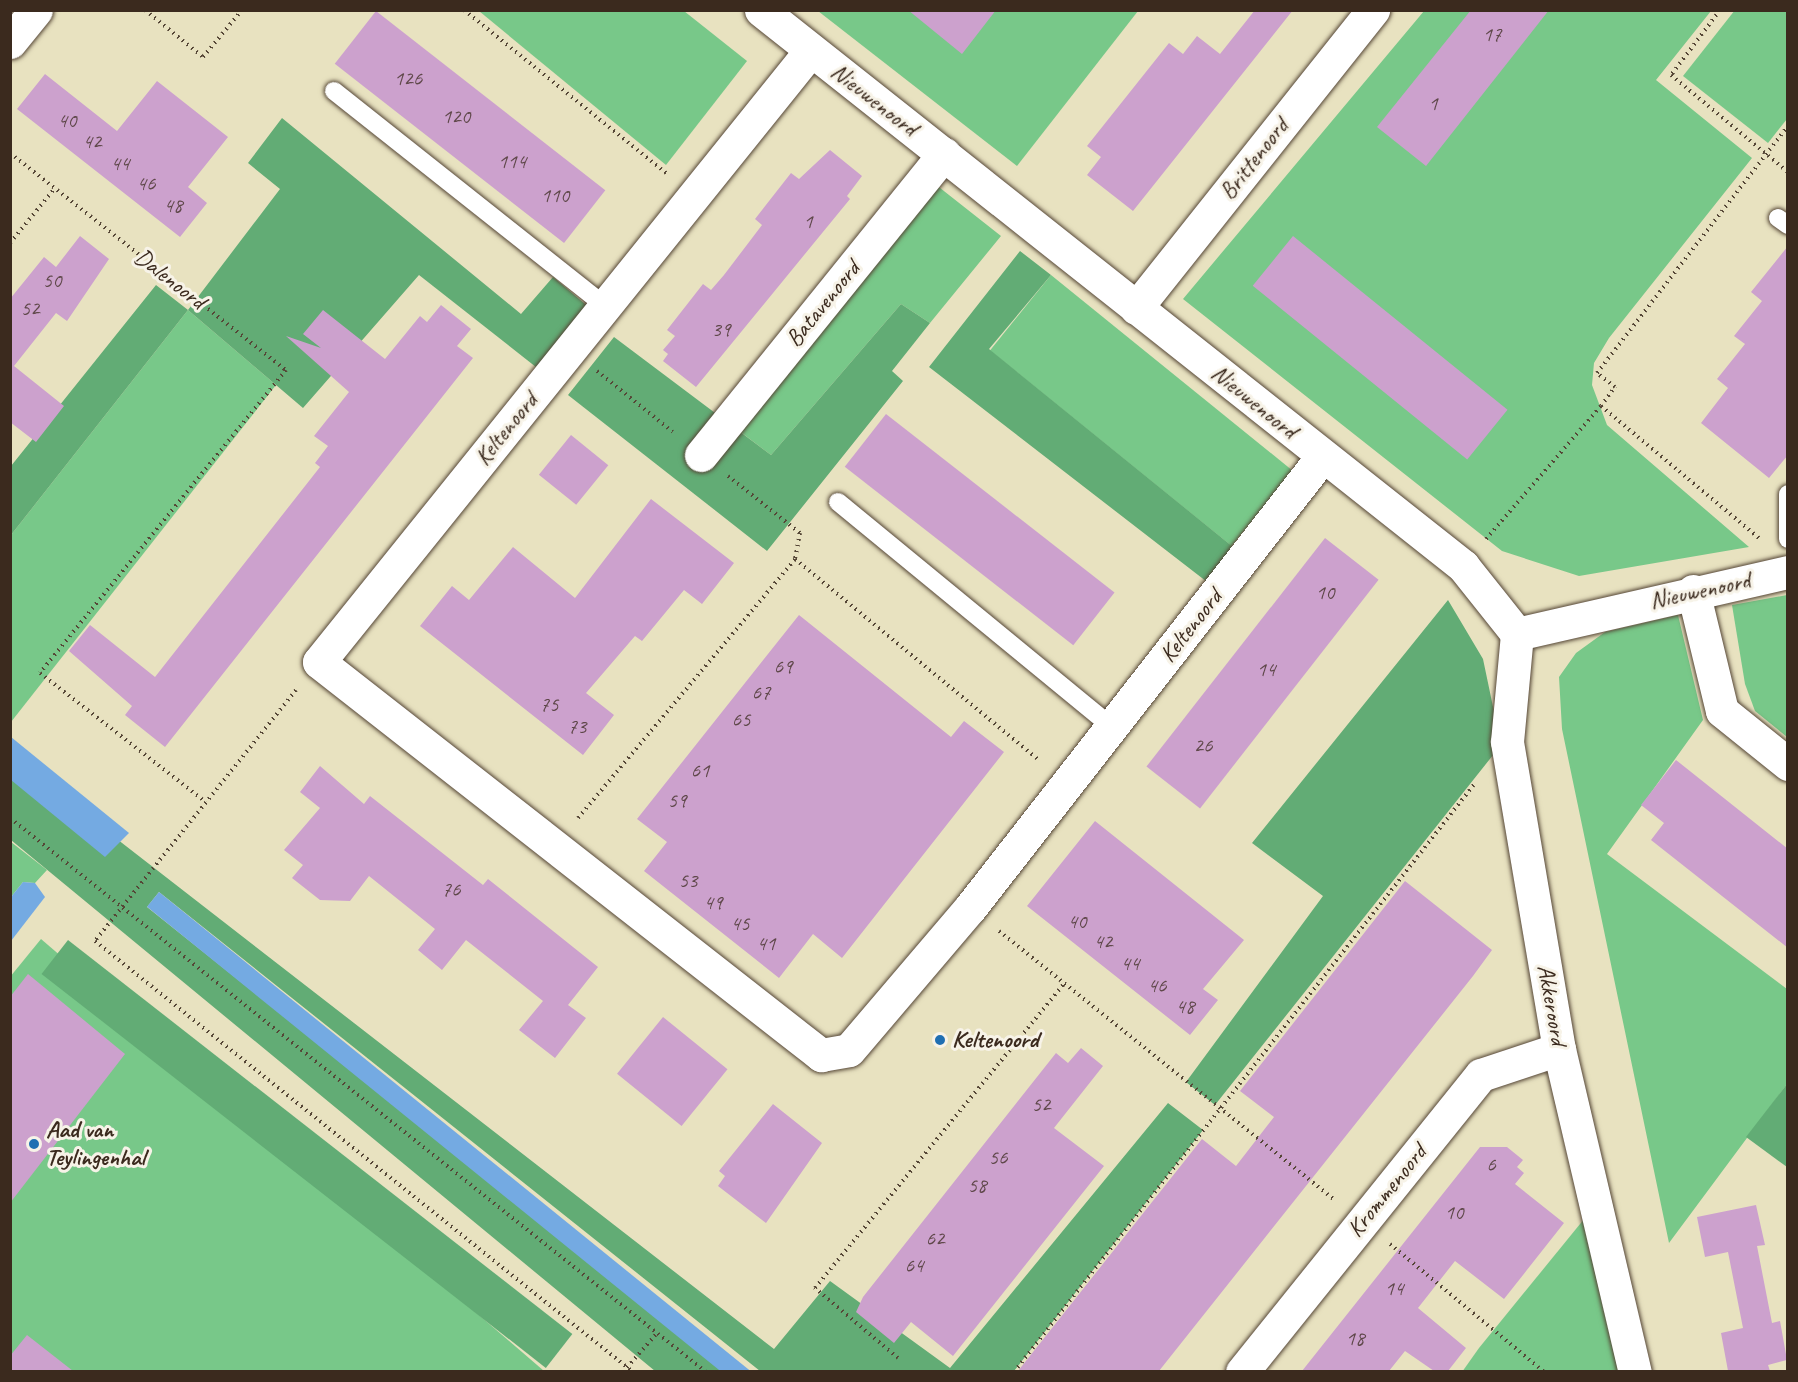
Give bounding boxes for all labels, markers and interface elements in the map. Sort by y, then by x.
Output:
house number: 17 [1483,21,1501,47]
street label: Nieuwenoord [825,57,923,143]
house number: 126 [394,65,422,91]
house number: 1 [1428,90,1438,116]
house number: 120 [442,103,470,129]
house number: 40 [58,107,76,133]
street label: Brittenoord [1213,113,1295,205]
house number: 42 [83,128,101,154]
house number: 114 [498,148,526,174]
house number: 44 [111,150,129,176]
house number: 46 [137,170,155,196]
house number: 110 [541,182,569,208]
house number: 48 [164,192,182,218]
house number: 1 [803,208,813,234]
street label: Dalenoord [129,242,211,316]
street label: Batavenoord [780,255,866,353]
house number: 50 [43,267,61,293]
house number: 52 [21,295,39,321]
house number: 39 [712,316,730,342]
street label: Nieuwenoord [1205,359,1303,445]
street label: Keltenoord [468,387,544,471]
street label: Nieuwenoord [1647,566,1753,616]
house number: 10 [1316,579,1334,605]
street label: Keltenoord [1154,584,1228,668]
house number: 69 [774,653,792,679]
house number: 14 [1257,656,1275,682]
house number: 67 [752,679,770,705]
house number: 75 [540,691,558,717]
house number: 65 [732,706,750,732]
house number: 73 [568,713,586,739]
house number: 26 [1194,732,1212,758]
house number: 61 [691,757,709,783]
house number: 59 [668,787,686,813]
house number: 53 [679,867,697,893]
house number: 76 [442,876,460,902]
house number: 49 [704,889,722,915]
house number: 40 [1068,908,1086,934]
house number: 45 [731,910,749,936]
house number: 42 [1094,928,1112,954]
house number: 41 [757,930,775,956]
house number: 44 [1121,950,1139,976]
street label: Akkeroord [1531,963,1573,1047]
house number: 46 [1148,972,1166,998]
house number: 48 [1176,993,1194,1019]
place label: Keltenoord [952,1026,1038,1054]
marker: Keltenoord [933,1033,947,1047]
house number: 52 [1032,1091,1050,1117]
place label: Aad van Teylingenhal [46,1116,145,1172]
marker: Aad van Teylingenhal [27,1137,41,1151]
street label: Krommenoord [1341,1139,1433,1243]
house number: 56 [989,1144,1007,1170]
house number: 6 [1486,1151,1496,1177]
house number: 58 [968,1172,986,1198]
house number: 10 [1445,1199,1463,1225]
house number: 62 [926,1225,944,1251]
house number: 64 [905,1252,923,1278]
house number: 14 [1385,1275,1403,1301]
house number: 18 [1346,1325,1364,1351]

